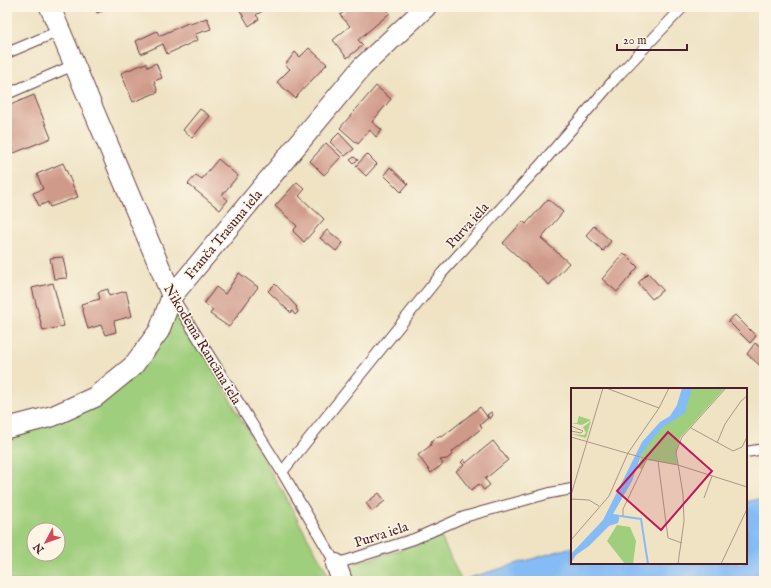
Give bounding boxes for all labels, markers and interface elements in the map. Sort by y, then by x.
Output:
scale bar [617,26,687,52]
text: 20 m [623,33,646,48]
street label: Franča Trasuna iela [181,185,267,283]
street label: Purva iela [442,198,494,252]
street label: Nikodema Rancāna iela [159,281,246,409]
inset map [571,388,747,564]
street label: Purva iela [352,517,412,552]
north arrow [26,522,66,562]
text: N [30,539,48,557]

